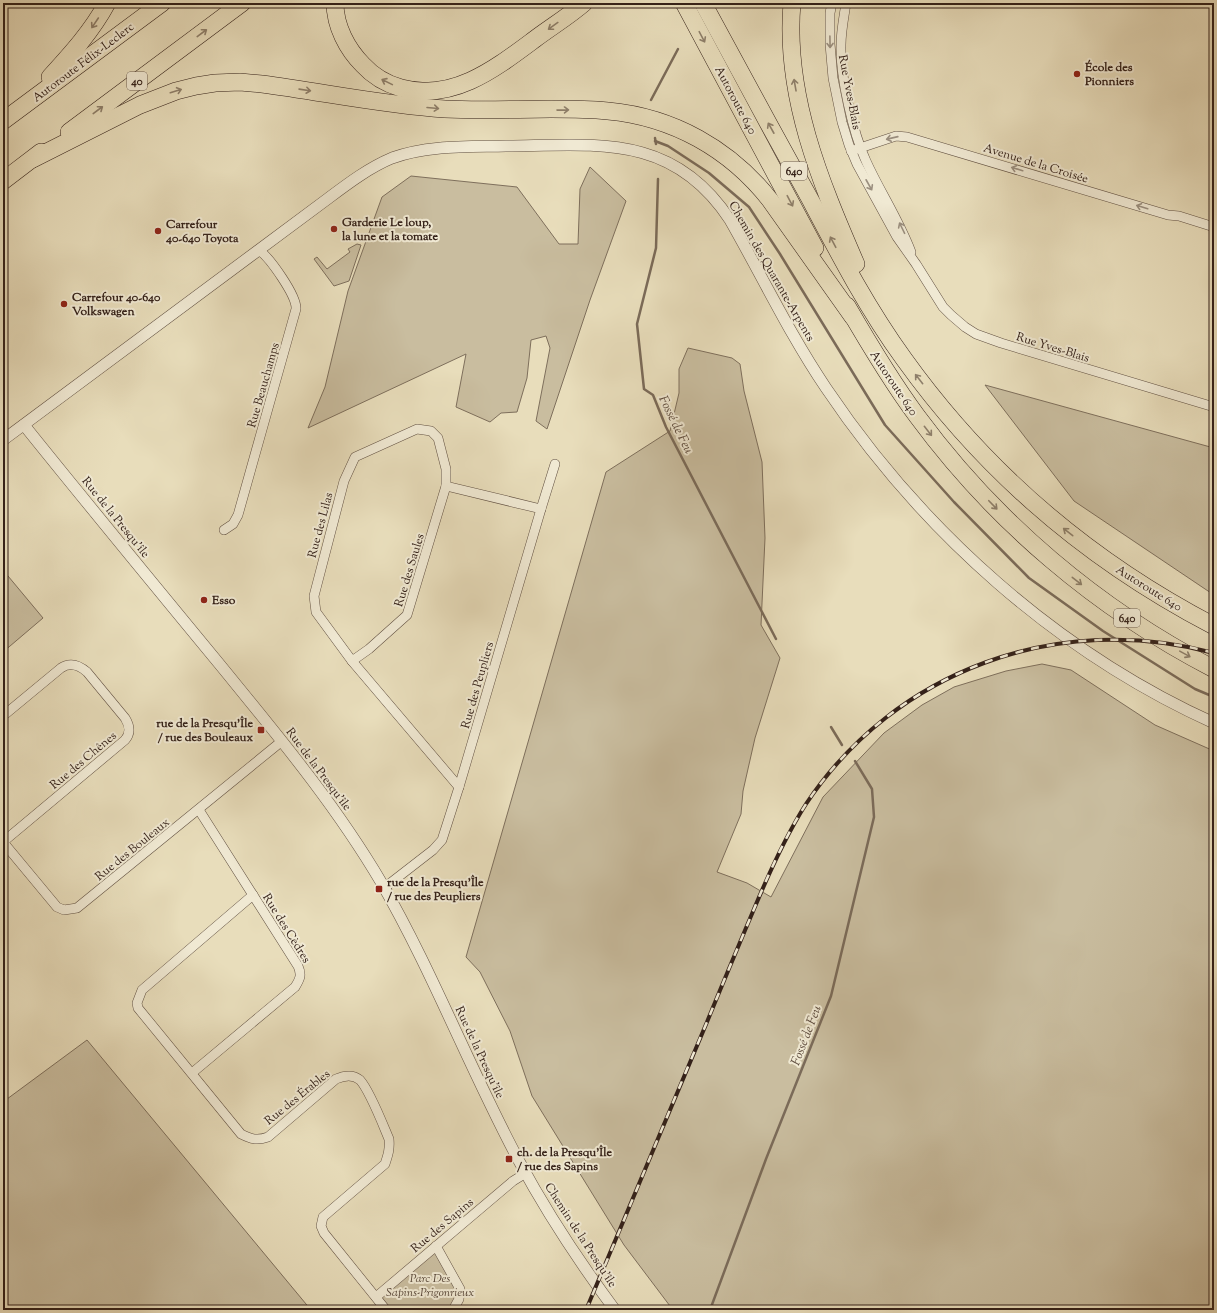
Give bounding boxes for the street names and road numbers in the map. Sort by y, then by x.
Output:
street label: Autoroute Félix-Leclerc [29,18,139,107]
street label: Rue Yves-Blais [833,53,865,131]
street label: Autoroute 640 [710,63,761,138]
road number: 40 [127,72,147,90]
street label: Avenue de la Croisée [981,139,1091,189]
road number: 640 [781,162,807,180]
street label: Chemin des Quarante-Arpents [724,198,819,345]
street label: Rue Yves-Blais [1014,328,1092,368]
street label: Rue Beauchamps [243,340,285,430]
street label: Autoroute 640 [865,347,922,420]
street label: Rue de la Presqu'île [77,473,154,562]
street label: Rue des Lilas [304,490,338,560]
street label: Rue des Saules [390,531,430,609]
street label: Autoroute 640 [1112,561,1185,616]
road number: 640 [1114,609,1140,627]
street label: Rue des Peupliers [457,639,499,731]
street label: Rue de la Presqu'île [281,724,356,815]
street label: Rue des Chênes [46,727,121,794]
street label: Rue des Bouleaux [91,814,174,886]
street label: Rue des Cèdres [258,890,315,967]
street label: Rue de la Presqu'île [450,1003,509,1102]
street label: Rue des Érables [261,1065,335,1130]
street label: Chemin de la Presqu'île [539,1180,621,1292]
street label: Rue des Sapins [407,1194,478,1258]

